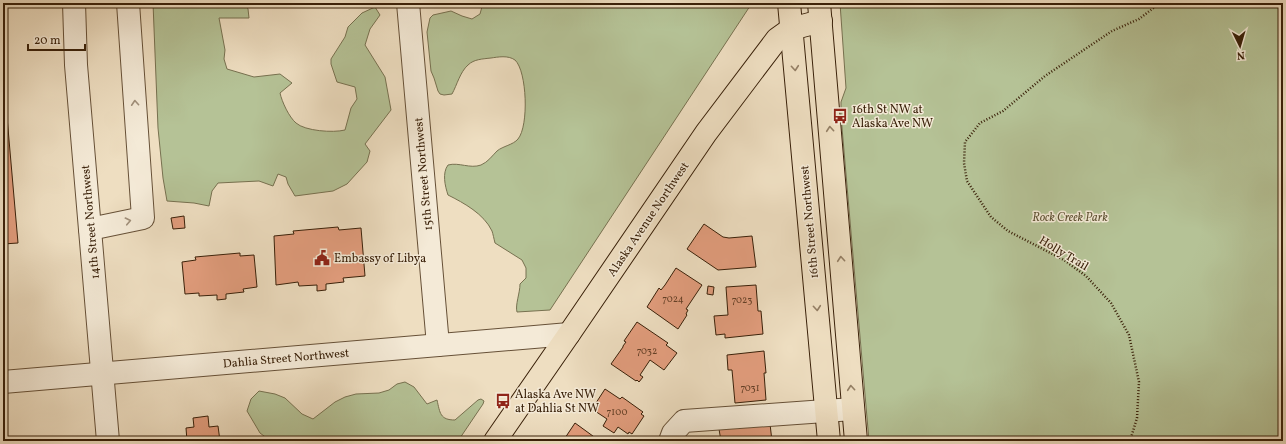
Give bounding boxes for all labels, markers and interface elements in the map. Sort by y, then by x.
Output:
scale bar [28,26,85,52]
north arrow [1220,26,1260,66]
text: 20 m [34,33,61,49]
text: N [1236,47,1245,62]
one-way arrow [790,64,799,71]
one-way arrow [130,100,139,106]
place label: 16th St NW at Alaska Ave NW [852,102,933,132]
bus stop icon: 16th St NW at Alaska Ave NW [831,107,849,125]
street label: 15th Street Northwest [411,117,437,231]
one-way arrow [825,126,834,132]
street label: Alaska Avenue Northwest [604,159,693,280]
street label: 14th Street Northwest [78,164,104,280]
street label: 16th Street Northwest [797,165,823,279]
park label: Rock Creek Park [1032,210,1108,226]
one-way arrow [125,218,131,226]
street label: Holly Trail [1036,233,1092,275]
public building icon: Embassy of Libya [313,249,331,267]
place label: Embassy of Libya [334,251,426,267]
one-way arrow [836,256,845,262]
house number: 7024 [662,292,684,306]
house number: 7023 [732,293,752,307]
one-way arrow [813,305,822,312]
house number: 7032 [637,344,657,358]
street label: Dahlia Street Northwest [222,346,350,372]
house number: 7031 [740,381,760,395]
one-way arrow [847,385,856,391]
place label: Alaska Ave NW at Dahlia St NW [515,387,599,417]
bus stop icon: Alaska Ave NW at Dahlia St NW [494,392,512,410]
house number: 7100 [607,405,627,419]

